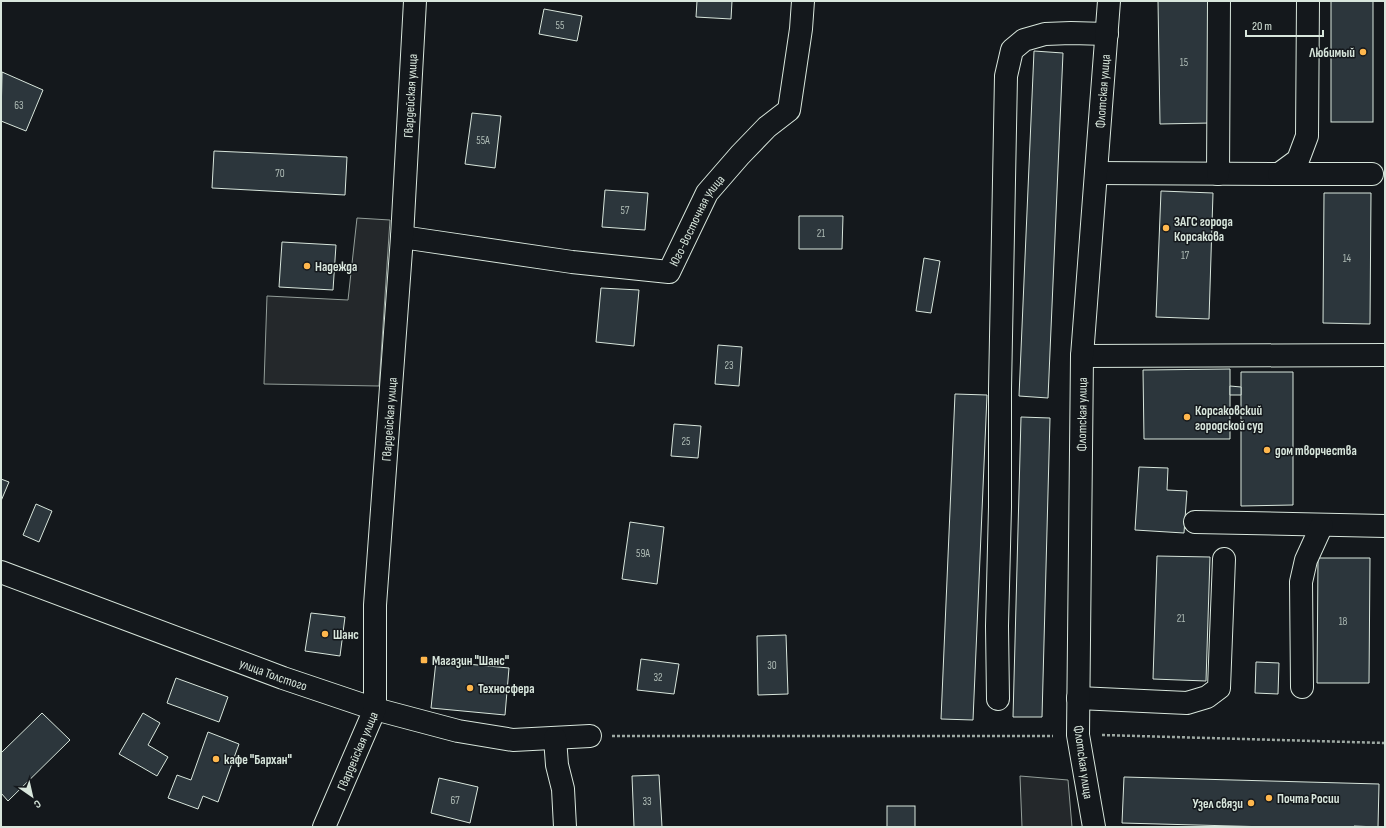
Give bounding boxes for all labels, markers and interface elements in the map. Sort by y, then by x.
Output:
scale bar [1246,12,1323,38]
house number: 55 [556,19,564,32]
text: 20 m [1252,19,1272,34]
place label: Любимый [1308,45,1355,61]
marker: Любимый [1358,47,1368,57]
street label: Гвардейская улица [400,53,421,138]
street label: Флотская улица [1092,54,1114,129]
house number: 15 [1180,56,1188,69]
house number: 63 [14,99,24,112]
house number: 55А [476,134,490,147]
house number: 70 [275,167,285,180]
street label: Юго-Восточная улица [666,172,728,269]
house number: 57 [621,204,630,217]
place label: ЗАГС города Корсакова [1174,214,1233,245]
marker: ЗАГС города Корсакова [1161,223,1171,233]
house number: 21 [817,227,825,240]
house number: 17 [1181,249,1190,262]
house number: 14 [1343,252,1352,265]
place label: Надежда [315,259,357,275]
marker: Надежда [302,261,312,271]
house number: 23 [724,359,734,372]
street label: Гвардейская улица [379,377,401,462]
street label: Флотская улица [1074,377,1091,452]
place label: Корсаковский городской суд [1195,403,1263,434]
marker: Корсаковский городской суд [1182,412,1192,422]
house number: 25 [682,435,690,448]
place label: дом творчества [1275,443,1357,459]
marker: дом творчества [1262,445,1272,455]
house number: 59А [636,547,650,560]
house number: 21 [1177,612,1185,625]
house number: 18 [1339,615,1348,628]
place label: Шанс [333,627,359,643]
marker: Шанс [320,629,330,639]
place label: Магазин "Шанс" [432,653,509,669]
street label: улица Толстого [237,655,309,695]
marker: Магазин "Шанс" [419,655,429,665]
house number: 30 [767,659,777,672]
house number: 32 [653,671,663,684]
place label: Техносфера [478,681,535,697]
marker: Техносфера [465,683,475,693]
street label: Гвардейская улица [334,709,382,793]
street label: Флотская улица [1070,724,1096,800]
place label: кафе "Бархан" [224,752,292,768]
marker: кафе "Бархан" [211,754,221,764]
north arrow [12,776,52,816]
place label: Почта Росии [1277,791,1340,807]
marker: Почта Росии [1264,793,1274,803]
house number: 67 [450,794,460,807]
house number: 33 [642,795,652,808]
place label: Узел связи [1192,796,1243,812]
text: С [31,797,43,811]
marker: Узел связи [1246,798,1256,808]

